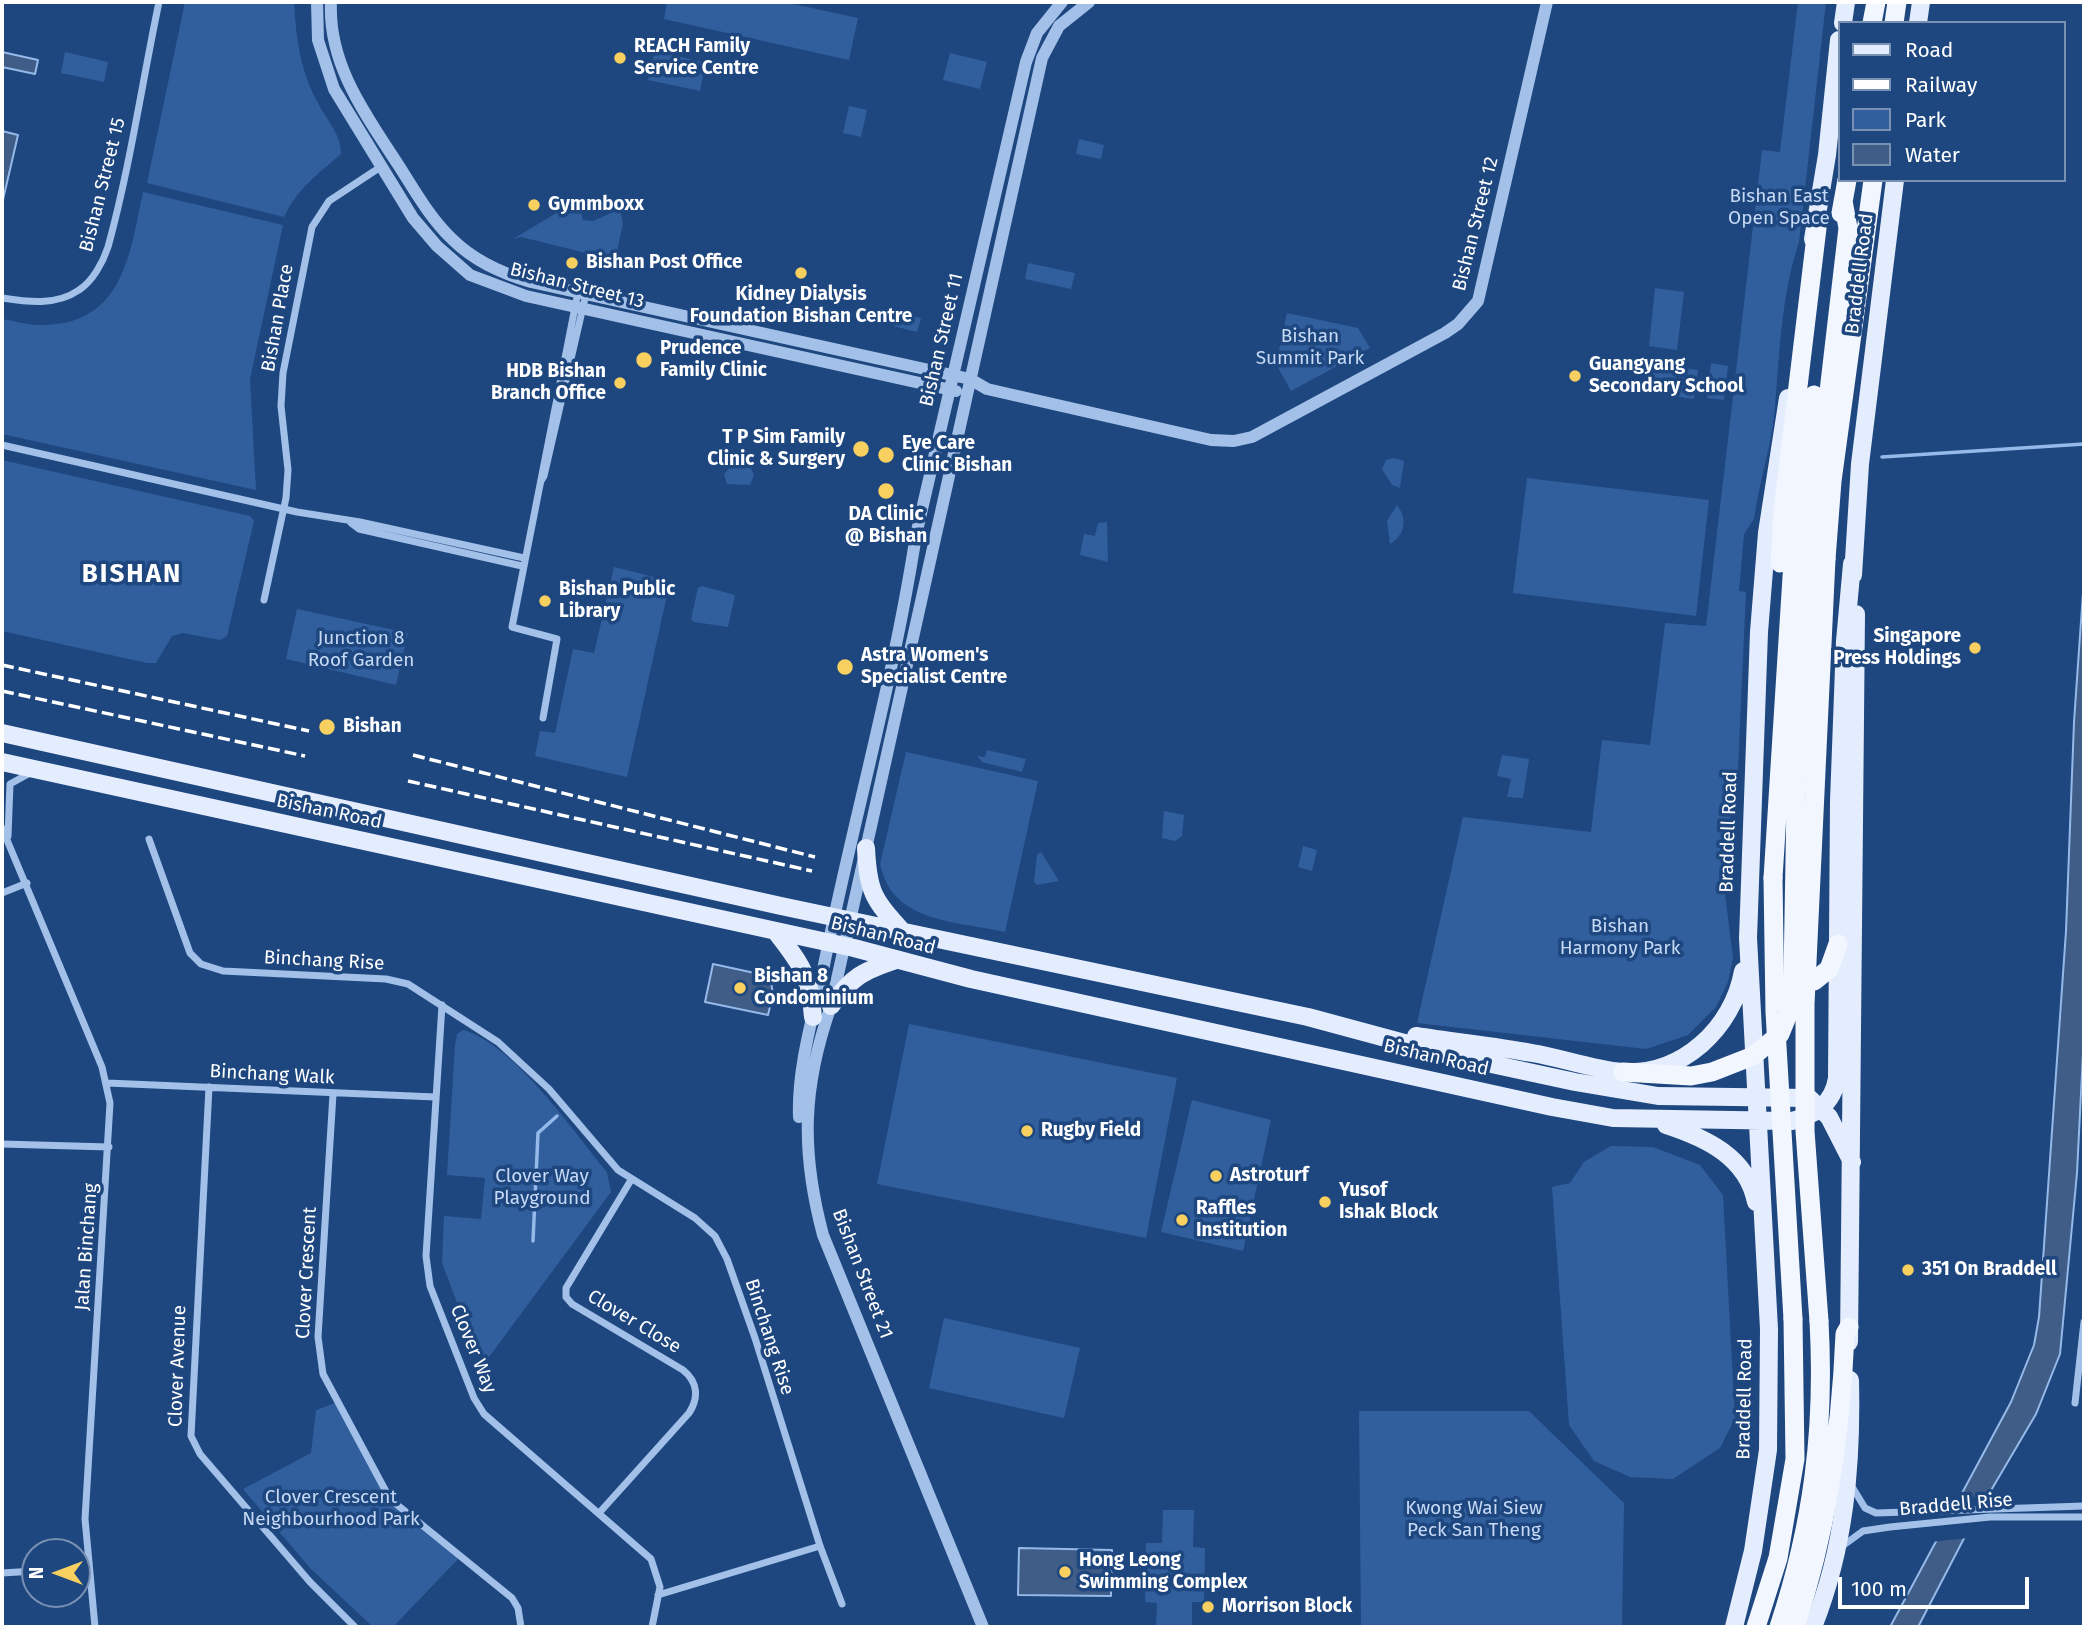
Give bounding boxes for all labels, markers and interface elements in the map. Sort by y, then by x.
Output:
legend [1838,21,2065,182]
place label: REACH Family Service Centre [634,36,759,80]
text: Road [1905,37,1953,63]
marker: REACH Family Service Centre [612,50,628,66]
text: Railway [1905,72,1977,98]
text: Park [1905,107,1946,133]
street label: Bishan Street 15 [75,115,131,255]
text: Water [1905,142,1960,168]
street label: Bishan Street 12 [1448,154,1504,294]
park label: Bishan East Open Space [1728,186,1830,230]
place label: Gymmboxx [548,194,644,216]
marker: Gymmboxx [526,197,542,213]
street label: Braddell Road [1841,212,1879,336]
place label: Bishan Post Office [586,252,743,274]
marker: Bishan Post Office [564,255,580,271]
street label: Bishan Street 13 [507,258,647,314]
street label: Bishan Place [257,262,299,374]
marker: Kidney Dialysis Foundation Bishan Centre [793,265,809,281]
street label: Bishan Street 11 [916,271,968,409]
place label: Kidney Dialysis Foundation Bishan Centre [690,284,912,328]
park label: Bishan Summit Park [1256,326,1364,370]
place label: Prudence Family Clinic [660,338,767,382]
marker: Prudence Family Clinic [634,350,654,370]
place label: Guangyang Secondary School [1589,354,1744,398]
place label: HDB Bishan Branch Office [491,361,606,405]
marker: Guangyang Secondary School [1567,368,1583,384]
marker: HDB Bishan Branch Office [612,375,628,391]
place label: T P Sim Family Clinic & Surgery [707,427,845,471]
place label: Eye Care Clinic Bishan [902,433,1012,477]
marker: T P Sim Family Clinic & Surgery [851,439,871,459]
marker: Eye Care Clinic Bishan [876,445,896,465]
marker: DA Clinic @ Bishan [876,481,896,501]
place label: DA Clinic @ Bishan [845,504,927,548]
district label: BISHAN [83,559,181,591]
place label: Bishan Public Library [559,579,675,623]
marker: Bishan Public Library [537,593,553,609]
place label: Singapore Press Holdings [1833,626,1961,670]
park label: Junction 8 Roof Garden [308,628,414,672]
marker: Singapore Press Holdings [1967,640,1983,656]
place label: Astra Women's Specialist Centre [861,645,1007,689]
marker: Astra Women's Specialist Centre [835,657,855,677]
place label: Bishan [343,716,402,738]
marker: Bishan [317,717,337,737]
street label: Braddell Road [1715,771,1743,893]
street label: Bishan Road [274,790,384,834]
street label: Bishan Road [828,912,938,960]
park label: Bishan Harmony Park [1560,916,1680,960]
street label: Binchang Rise [263,946,385,976]
place label: Bishan 8 Condominium [754,966,874,1010]
marker: Bishan 8 Condominium [732,980,748,996]
street label: Bishan Road [1381,1035,1491,1081]
street label: Binchang Walk [209,1060,335,1090]
place label: Rugby Field [1041,1120,1141,1142]
marker: Rugby Field [1019,1123,1035,1139]
place label: Astroturf [1230,1165,1308,1187]
park label: Clover Way Playground [494,1166,590,1210]
marker: Astroturf [1208,1168,1224,1184]
place label: Yusof Ishak Block [1339,1180,1438,1224]
street label: Jalan Binchang [71,1183,103,1311]
marker: Yusof Ishak Block [1317,1194,1333,1210]
place label: Raffles Institution [1196,1198,1287,1242]
street label: Clover Crescent [292,1206,322,1340]
street label: Bishan Street 21 [827,1206,897,1342]
marker: Raffles Institution [1174,1212,1190,1228]
place label: 351 On Braddell [1922,1259,2057,1281]
marker: 351 On Braddell [1900,1262,1916,1278]
street label: Binchang Rise [740,1276,798,1398]
street label: Clover Close [583,1285,685,1359]
street label: Clover Way [445,1301,501,1397]
street label: Clover Avenue [164,1305,192,1427]
street label: Braddell Road [1733,1338,1757,1460]
park label: Clover Crescent Neighbourhood Park [242,1487,420,1531]
street label: Braddell Rise [1898,1489,2014,1521]
park label: Kwong Wai Siew Peck San Theng [1405,1498,1543,1542]
north arrow [21,1538,91,1608]
place label: Hong Leong Swimming Complex [1079,1550,1247,1594]
scale bar [1841,1562,2032,1606]
marker: Hong Leong Swimming Complex [1057,1564,1073,1580]
text: N [25,1567,48,1579]
text: 100 m [1851,1576,1907,1602]
place label: Morrison Block [1222,1596,1352,1618]
marker: Morrison Block [1200,1599,1216,1615]

